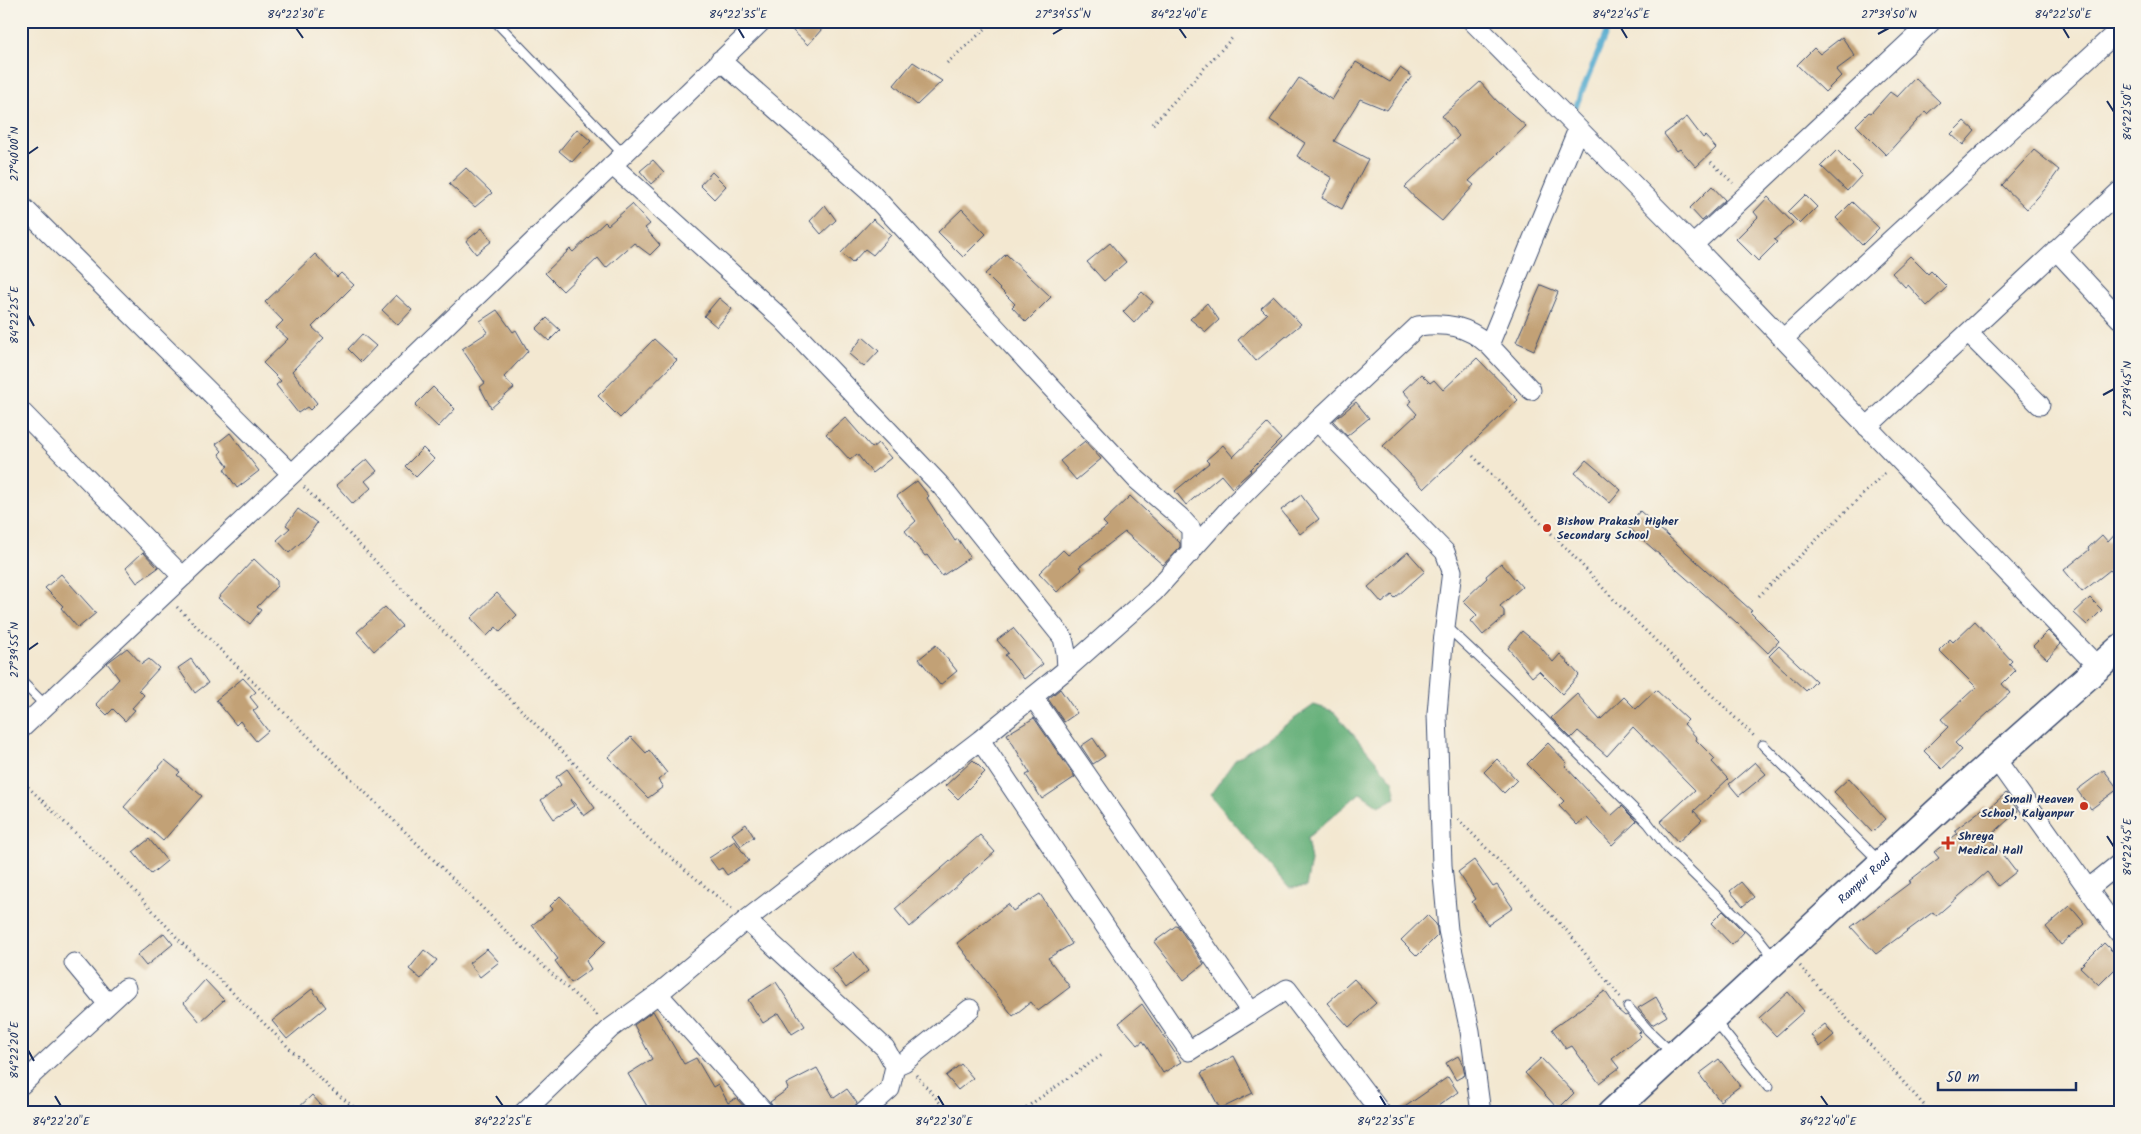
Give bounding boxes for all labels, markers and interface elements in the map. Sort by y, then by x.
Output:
text: 84°22'30"E [267,5,326,24]
text: 84°22'35"E [709,5,768,24]
text: 27°39'55"N [1035,5,1091,24]
text: 84°22'40"E [1150,5,1209,24]
text: 84°22'45"E [1592,5,1651,24]
text: 27°39'50"N [1861,5,1917,24]
text: 84°22'50"E [2034,5,2092,24]
text: 84°22'50"E [2118,83,2137,141]
text: 27°40'00"N [5,126,24,182]
text: 84°22'25"E [5,285,24,344]
text: 27°39'45"N [2118,361,2137,417]
place label: Bishow Prakash Higher Secondary School [1557,512,1679,545]
marker: Bishow Prakash Higher Secondary School [1541,522,1553,534]
text: 27°39'55"N [5,622,24,678]
place label: Small Heaven School, Kalyanpur [1981,790,2075,823]
marker: Small Heaven School, Kalyanpur [2078,800,2090,812]
text: 84°22'45"E [2118,817,2137,876]
place label: Shreya Medical Hall [1958,827,2023,860]
marker: Shreya Medical Hall [1942,837,1954,849]
street label: Rampur Road [1834,849,1896,909]
text: 84°22'20"E [5,1020,24,1079]
scale bar [1938,1059,2076,1091]
text: 50 m [1946,1066,1980,1090]
text: 84°22'20"E [32,1112,91,1131]
text: 84°22'25"E [474,1112,533,1131]
text: 84°22'30"E [915,1112,974,1131]
text: 84°22'35"E [1357,1112,1416,1131]
text: 84°22'40"E [1799,1112,1858,1131]

